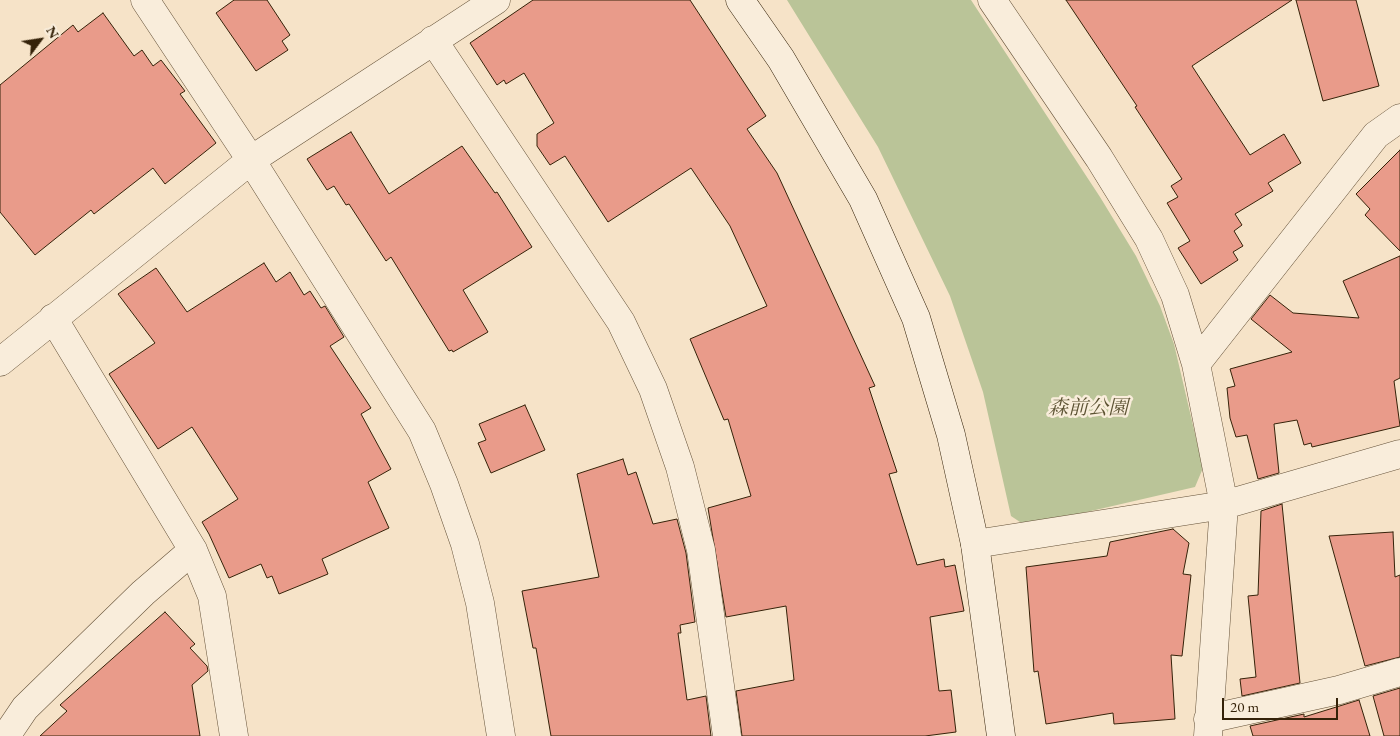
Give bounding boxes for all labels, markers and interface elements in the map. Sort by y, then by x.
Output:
north arrow [15,15,65,65]
text: N [42,23,63,42]
park label: 森前公園 [1048,397,1128,421]
scale bar [1225,688,1341,720]
text: 20 m [1230,697,1259,716]

